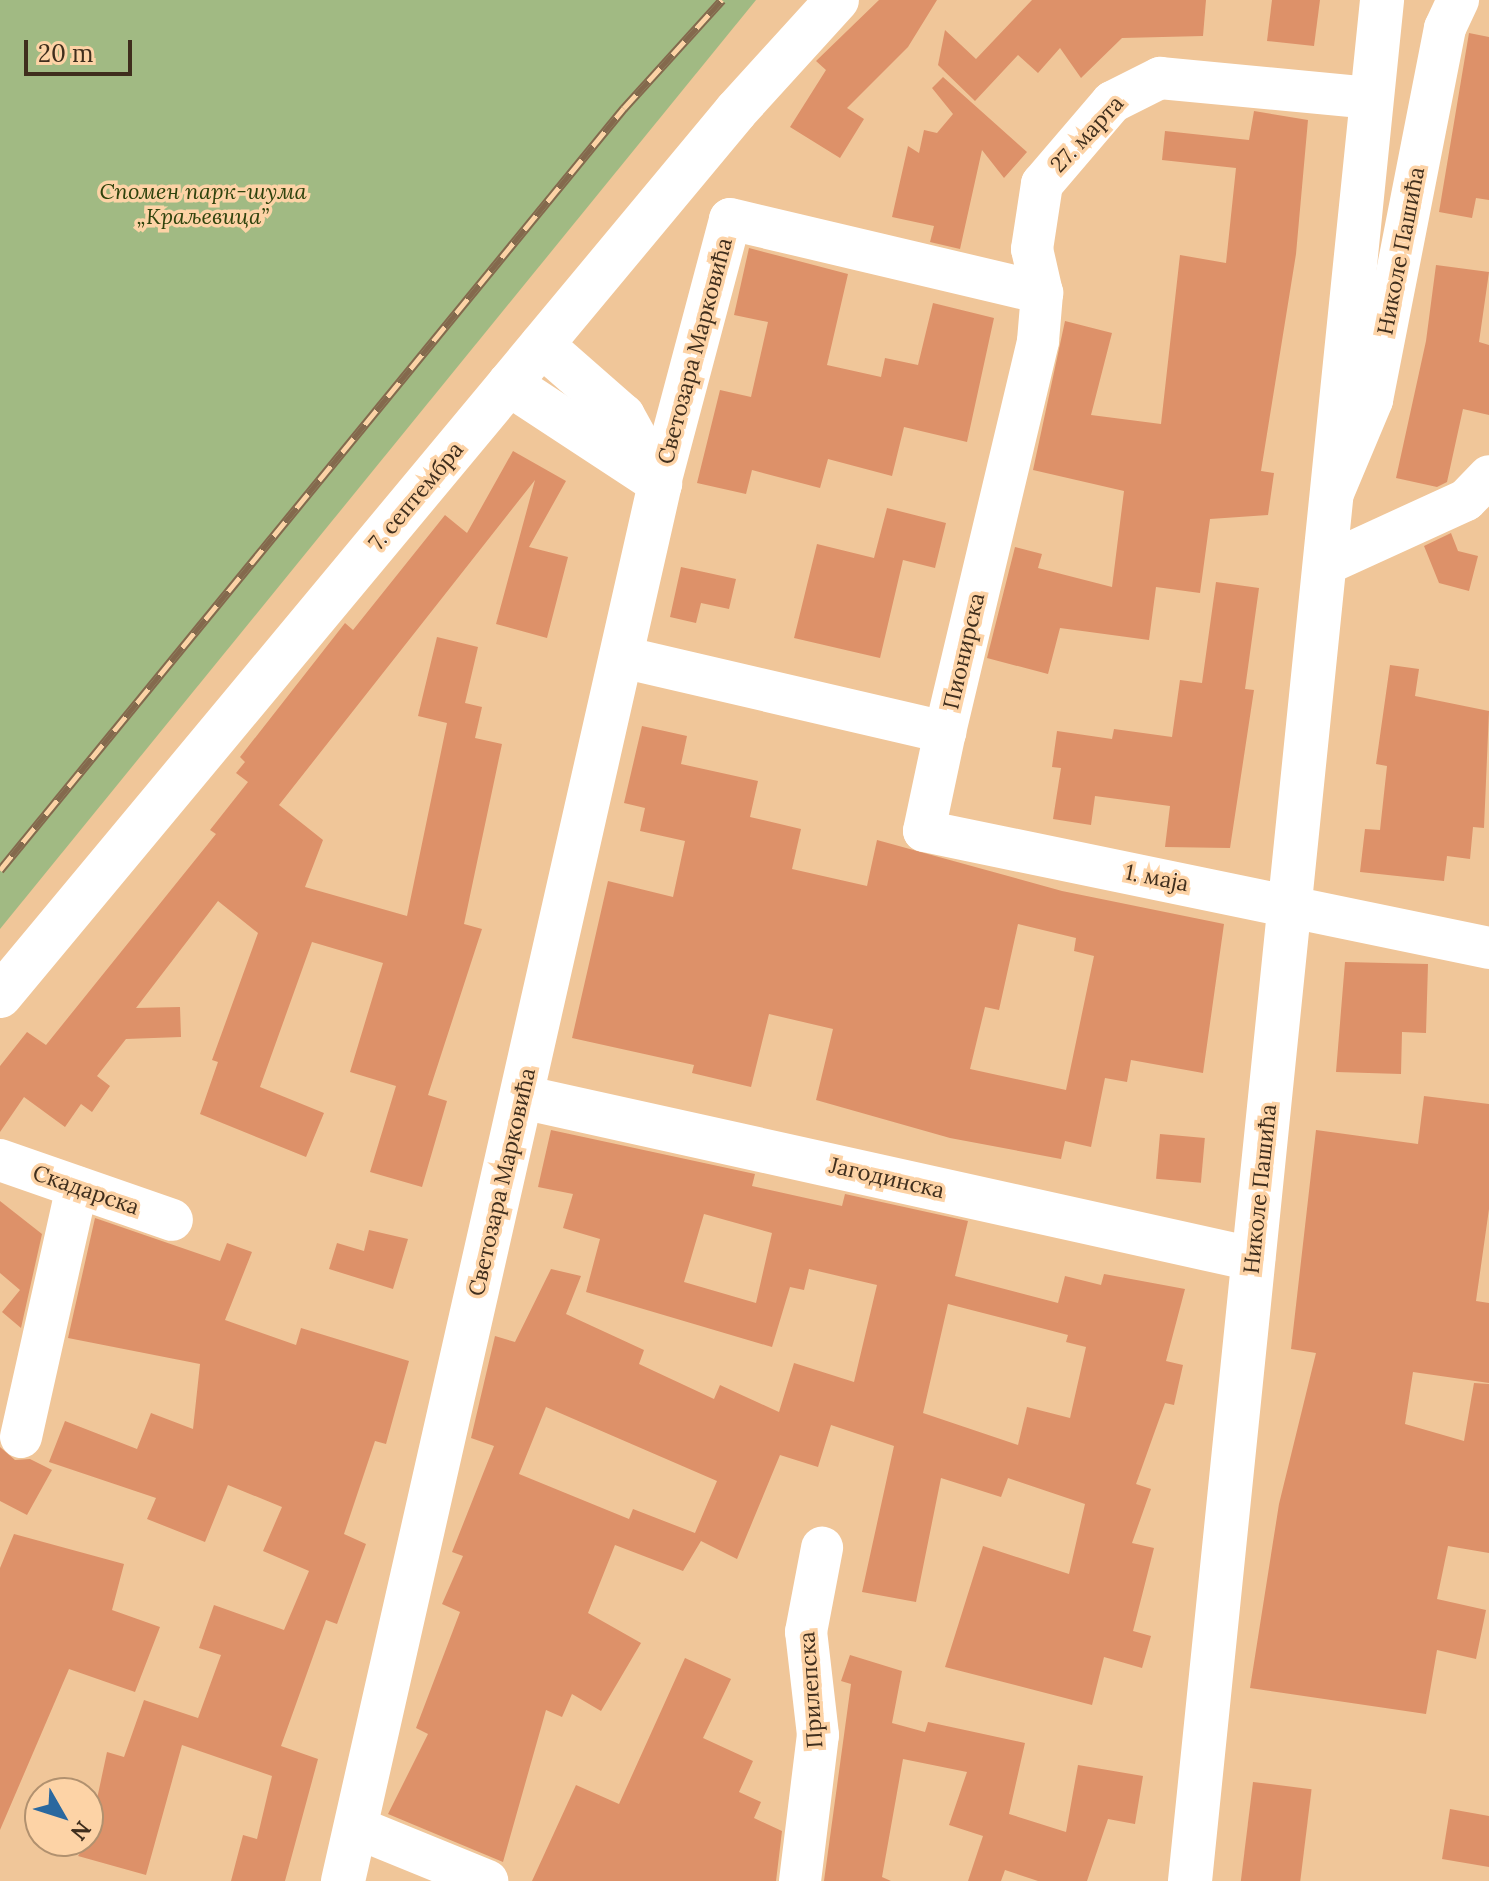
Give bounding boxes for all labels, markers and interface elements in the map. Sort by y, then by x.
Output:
scale bar [28,24,136,74]
text: 20 m [38,38,94,69]
street label: 27. марта [1045,90,1129,178]
street label: Николе Пашића [1372,165,1430,337]
park label: Спомен парк-шума „Краљевица” [99,178,307,230]
street label: Светозара Марковића [652,235,738,467]
street label: 7. септембра [363,437,469,555]
street label: Пионирска [938,590,990,712]
street label: 1. маја [1123,859,1191,897]
street label: Светозара Марковића [463,1065,541,1299]
street label: Николе Пашића [1238,1103,1282,1275]
street label: Јагодинска [827,1152,947,1204]
street label: Скадарска [29,1159,143,1221]
street label: Прилепска [794,1631,828,1749]
north arrow [24,1777,104,1857]
text: N [65,1815,97,1846]

